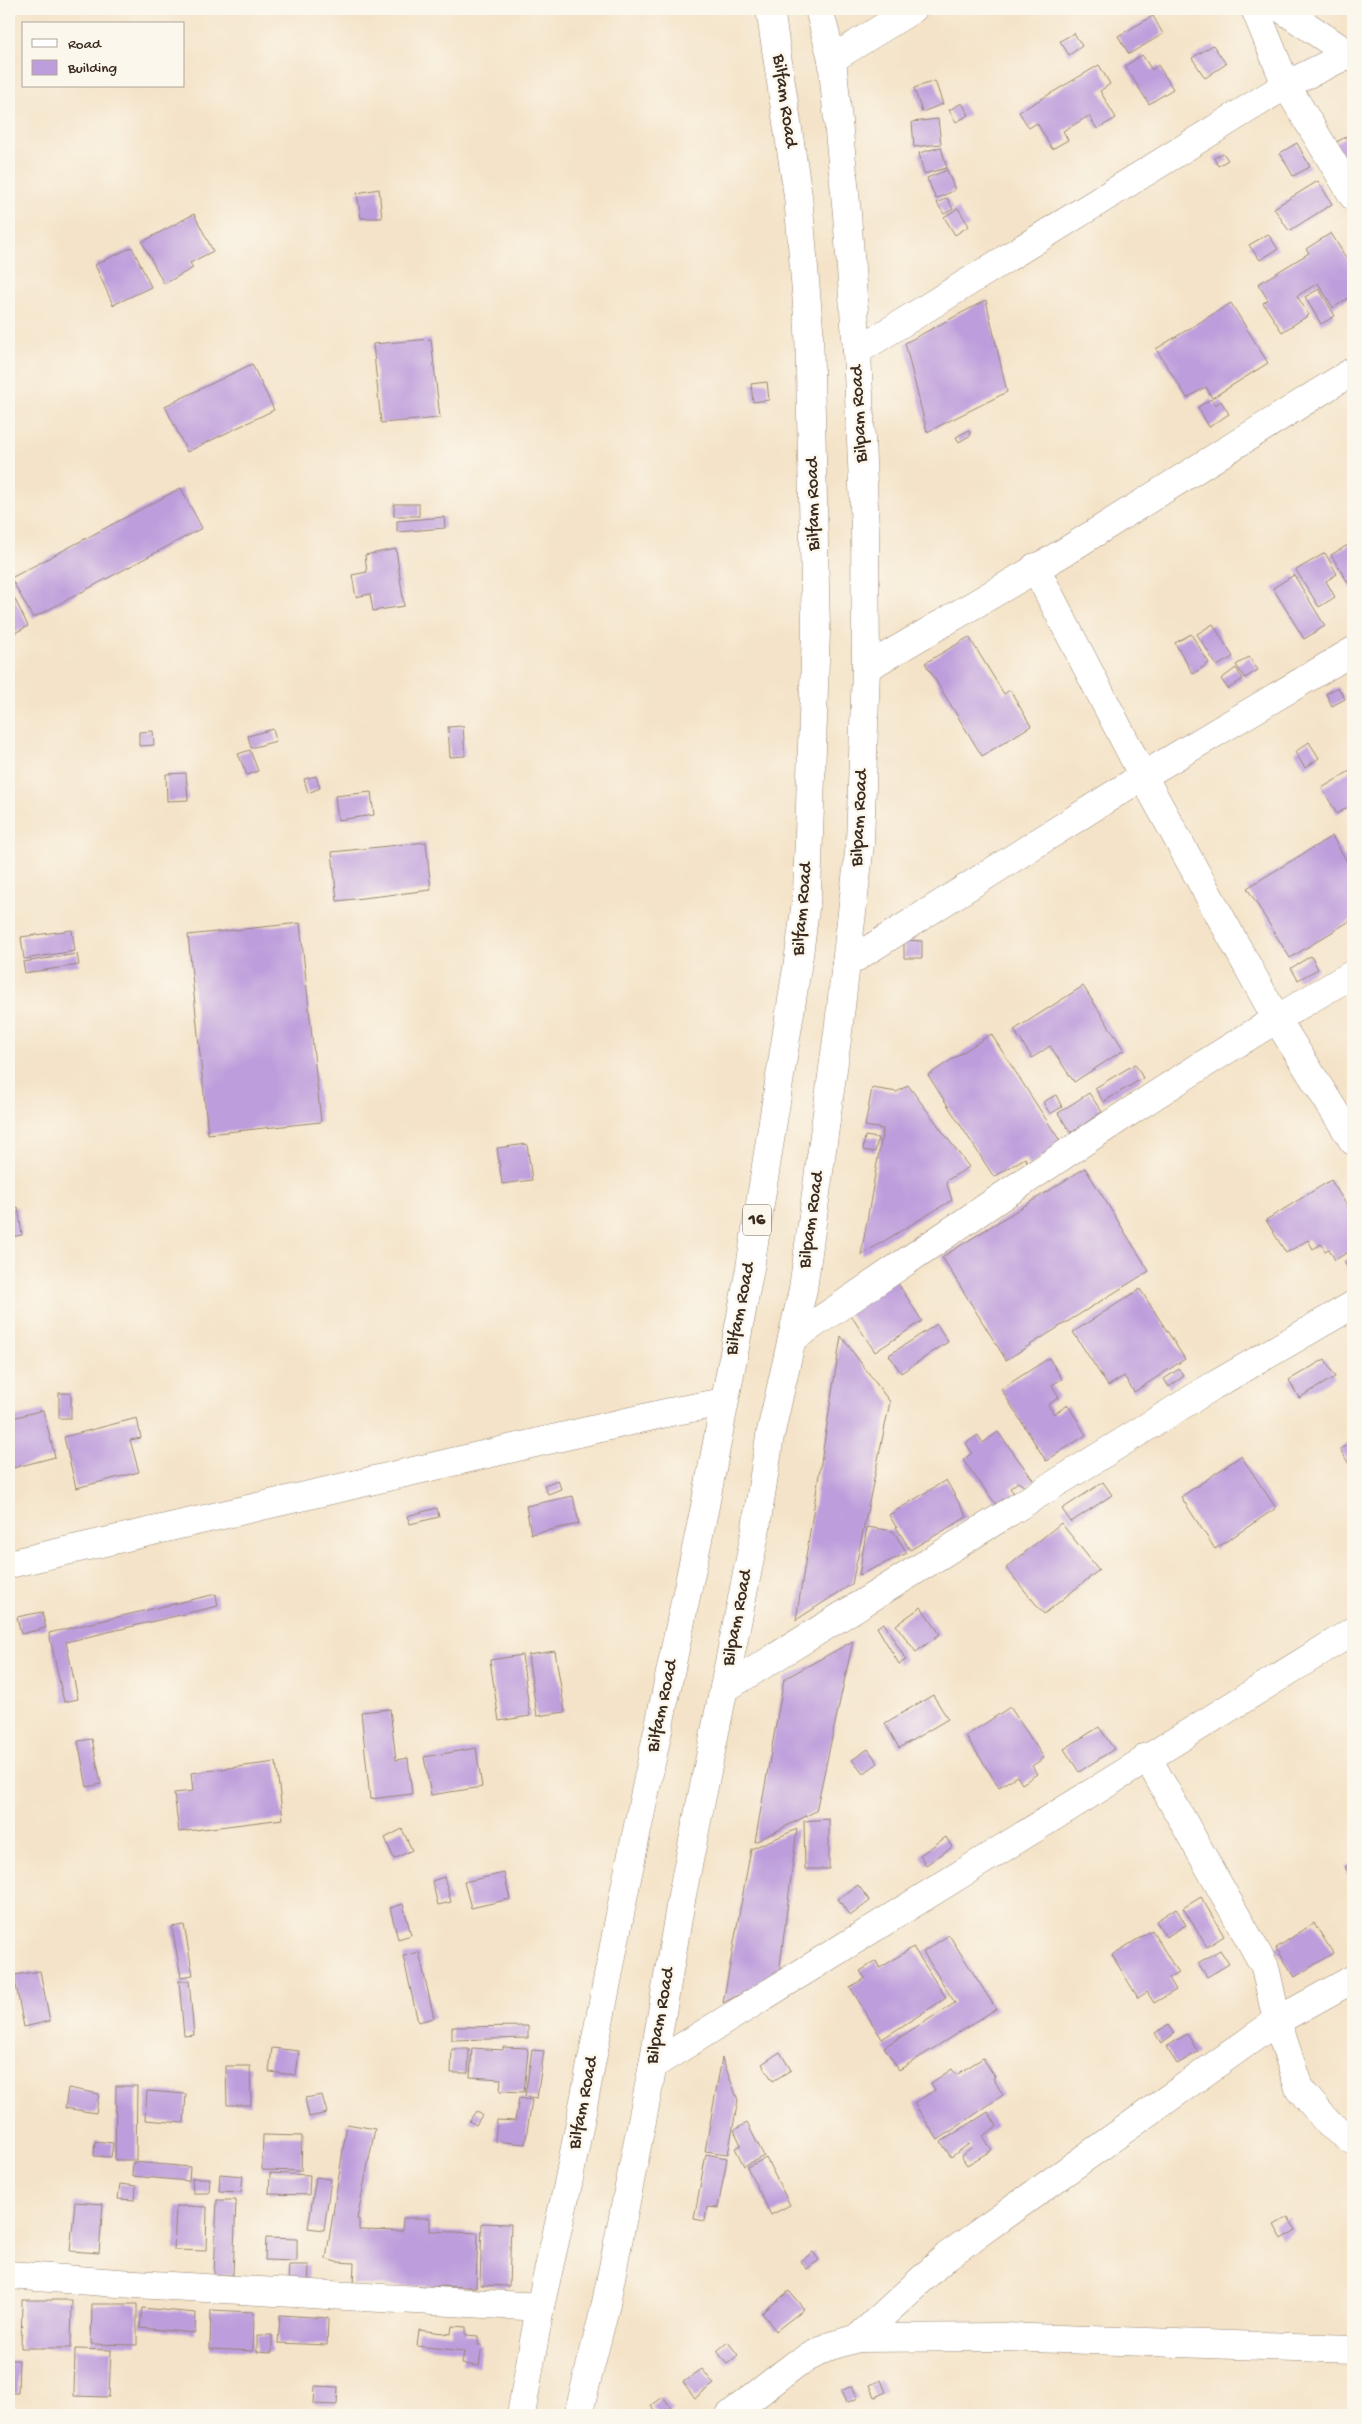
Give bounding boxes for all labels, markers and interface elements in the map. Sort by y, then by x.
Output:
legend [22,22,185,88]
text: Road [68,36,102,54]
street label: Bilfam Road [766,52,802,151]
text: Building [67,60,117,78]
street label: Bilpam Road [846,363,874,464]
street label: Bilfam Road [802,455,826,552]
street label: Bilpam Road [846,767,874,868]
street label: Bilfam Road [787,859,819,958]
street label: Bilpam Road [794,1168,830,1271]
road number: 16 [743,1204,771,1236]
street label: Bilfam Road [721,1259,762,1358]
street label: Bilpam Road [717,1566,759,1669]
street label: Bilfam Road [642,1656,684,1755]
street label: Bilpam Road [641,1964,681,2067]
street label: Bilfam Road [564,2053,605,2152]

